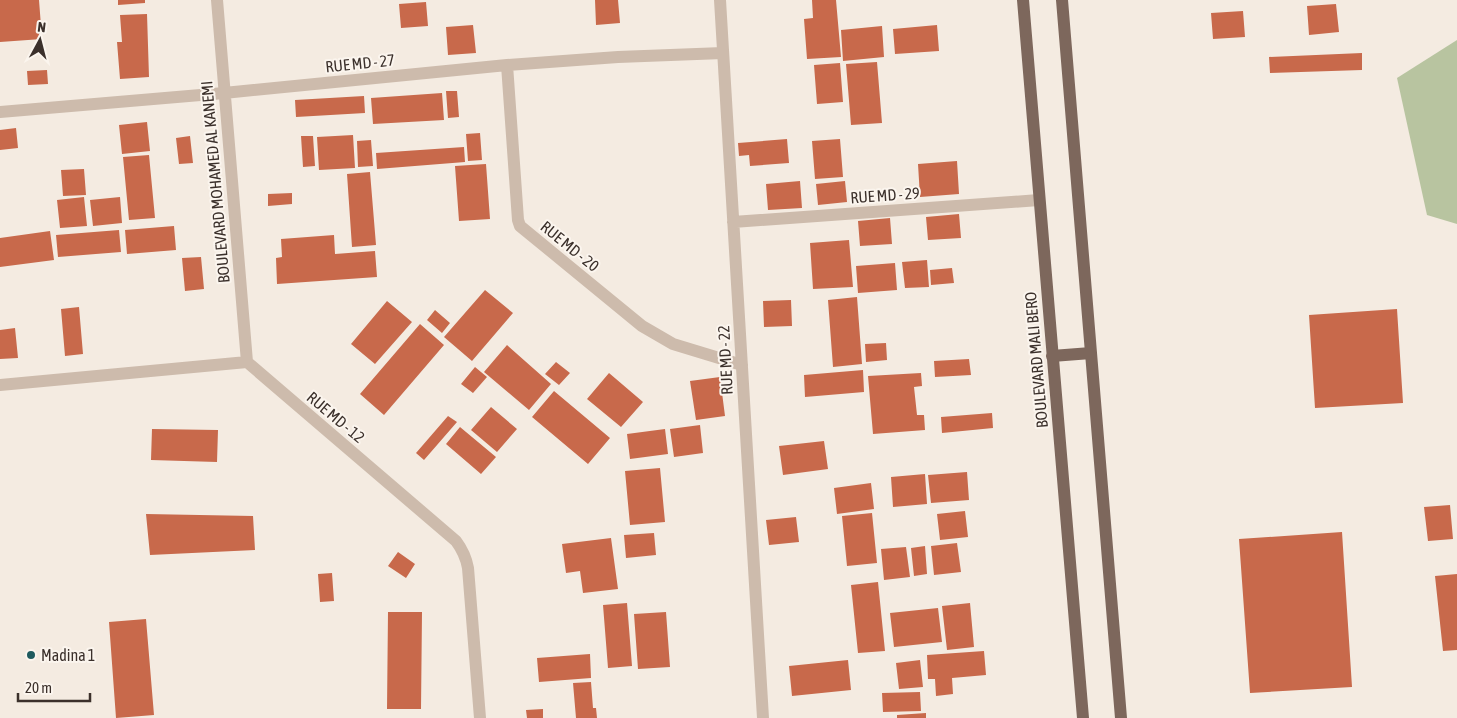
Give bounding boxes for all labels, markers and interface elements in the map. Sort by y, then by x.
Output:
north arrow [15,15,65,65]
text: N [37,19,47,36]
street label: RUE MD - 27 [324,50,396,76]
street label: BOULEVARD MOHAMED AL KANEMI [197,80,233,284]
street label: RUE MD - 29 [850,184,920,206]
street label: RUE MD - 20 [537,217,603,275]
street label: BOULEVARD MALI BERO [1021,291,1051,429]
street label: RUE MD - 22 [714,325,736,395]
street label: RUE MD - 12 [304,388,368,446]
place label: Madina 1 [41,646,95,664]
marker: Madina 1 [25,649,37,661]
scale bar [18,670,90,702]
text: 20 m [25,679,52,696]

